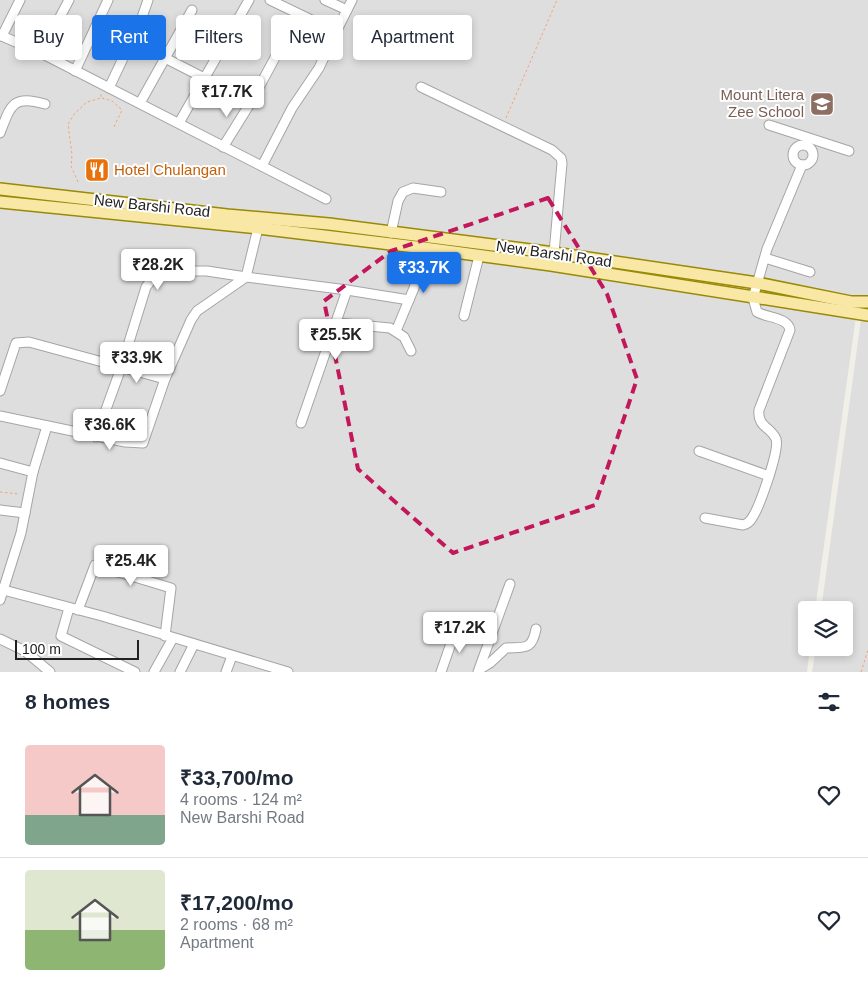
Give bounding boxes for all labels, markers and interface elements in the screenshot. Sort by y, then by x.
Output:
chip: Buy [15,15,82,60]
chip: Rent [92,15,166,60]
chip: Filters [176,15,261,60]
chip: New [271,15,343,60]
chip: Apartment [353,15,472,60]
pin: ₹17.7K [186,76,268,118]
text: ₹17.7K [201,83,253,100]
place label: Mount Litera Zee School [721,86,805,120]
school or university icon: Mount Litera Zee School [809,91,835,117]
restaurant icon: Hotel Chulangan [84,157,110,183]
place label: Hotel Chulangan [114,161,226,178]
street label: New Barshi Road [93,191,211,220]
street label: New Barshi Road [495,237,613,270]
pin: ₹28.2K [117,248,199,291]
pin: ₹33.7K [383,252,465,294]
text: ₹28.2K [132,256,184,273]
text: ₹33.7K [398,259,450,276]
pin: ₹25.5K [295,318,377,361]
text: ₹25.5K [310,326,362,343]
pin: ₹33.9K [96,342,178,384]
text: ₹33.9K [111,349,163,366]
pin: ₹36.6K [69,408,151,451]
text: ₹36.6K [84,416,136,433]
pin: ₹25.4K [90,544,172,587]
text: ₹25.4K [105,552,157,569]
map controls [798,601,853,656]
button: layers [798,601,853,656]
pin: ₹17.2K [419,612,501,654]
text: ₹17.2K [434,619,486,636]
scale bar [15,637,139,660]
text: 100 m [22,641,61,657]
icon: filters [815,688,843,716]
text: 8 homes [25,690,110,713]
icon: home [65,765,125,825]
text: ₹33,700/mo [180,766,294,789]
icon: heart [815,781,843,809]
text: 4 rooms · 124 m² [180,791,302,808]
text: New Barshi Road [180,809,305,826]
icon: home [65,890,125,950]
text: ₹17,200/mo [180,891,294,914]
icon: heart [815,906,843,934]
text: 2 rooms · 68 m² [180,916,293,933]
text: Apartment [180,934,254,951]

